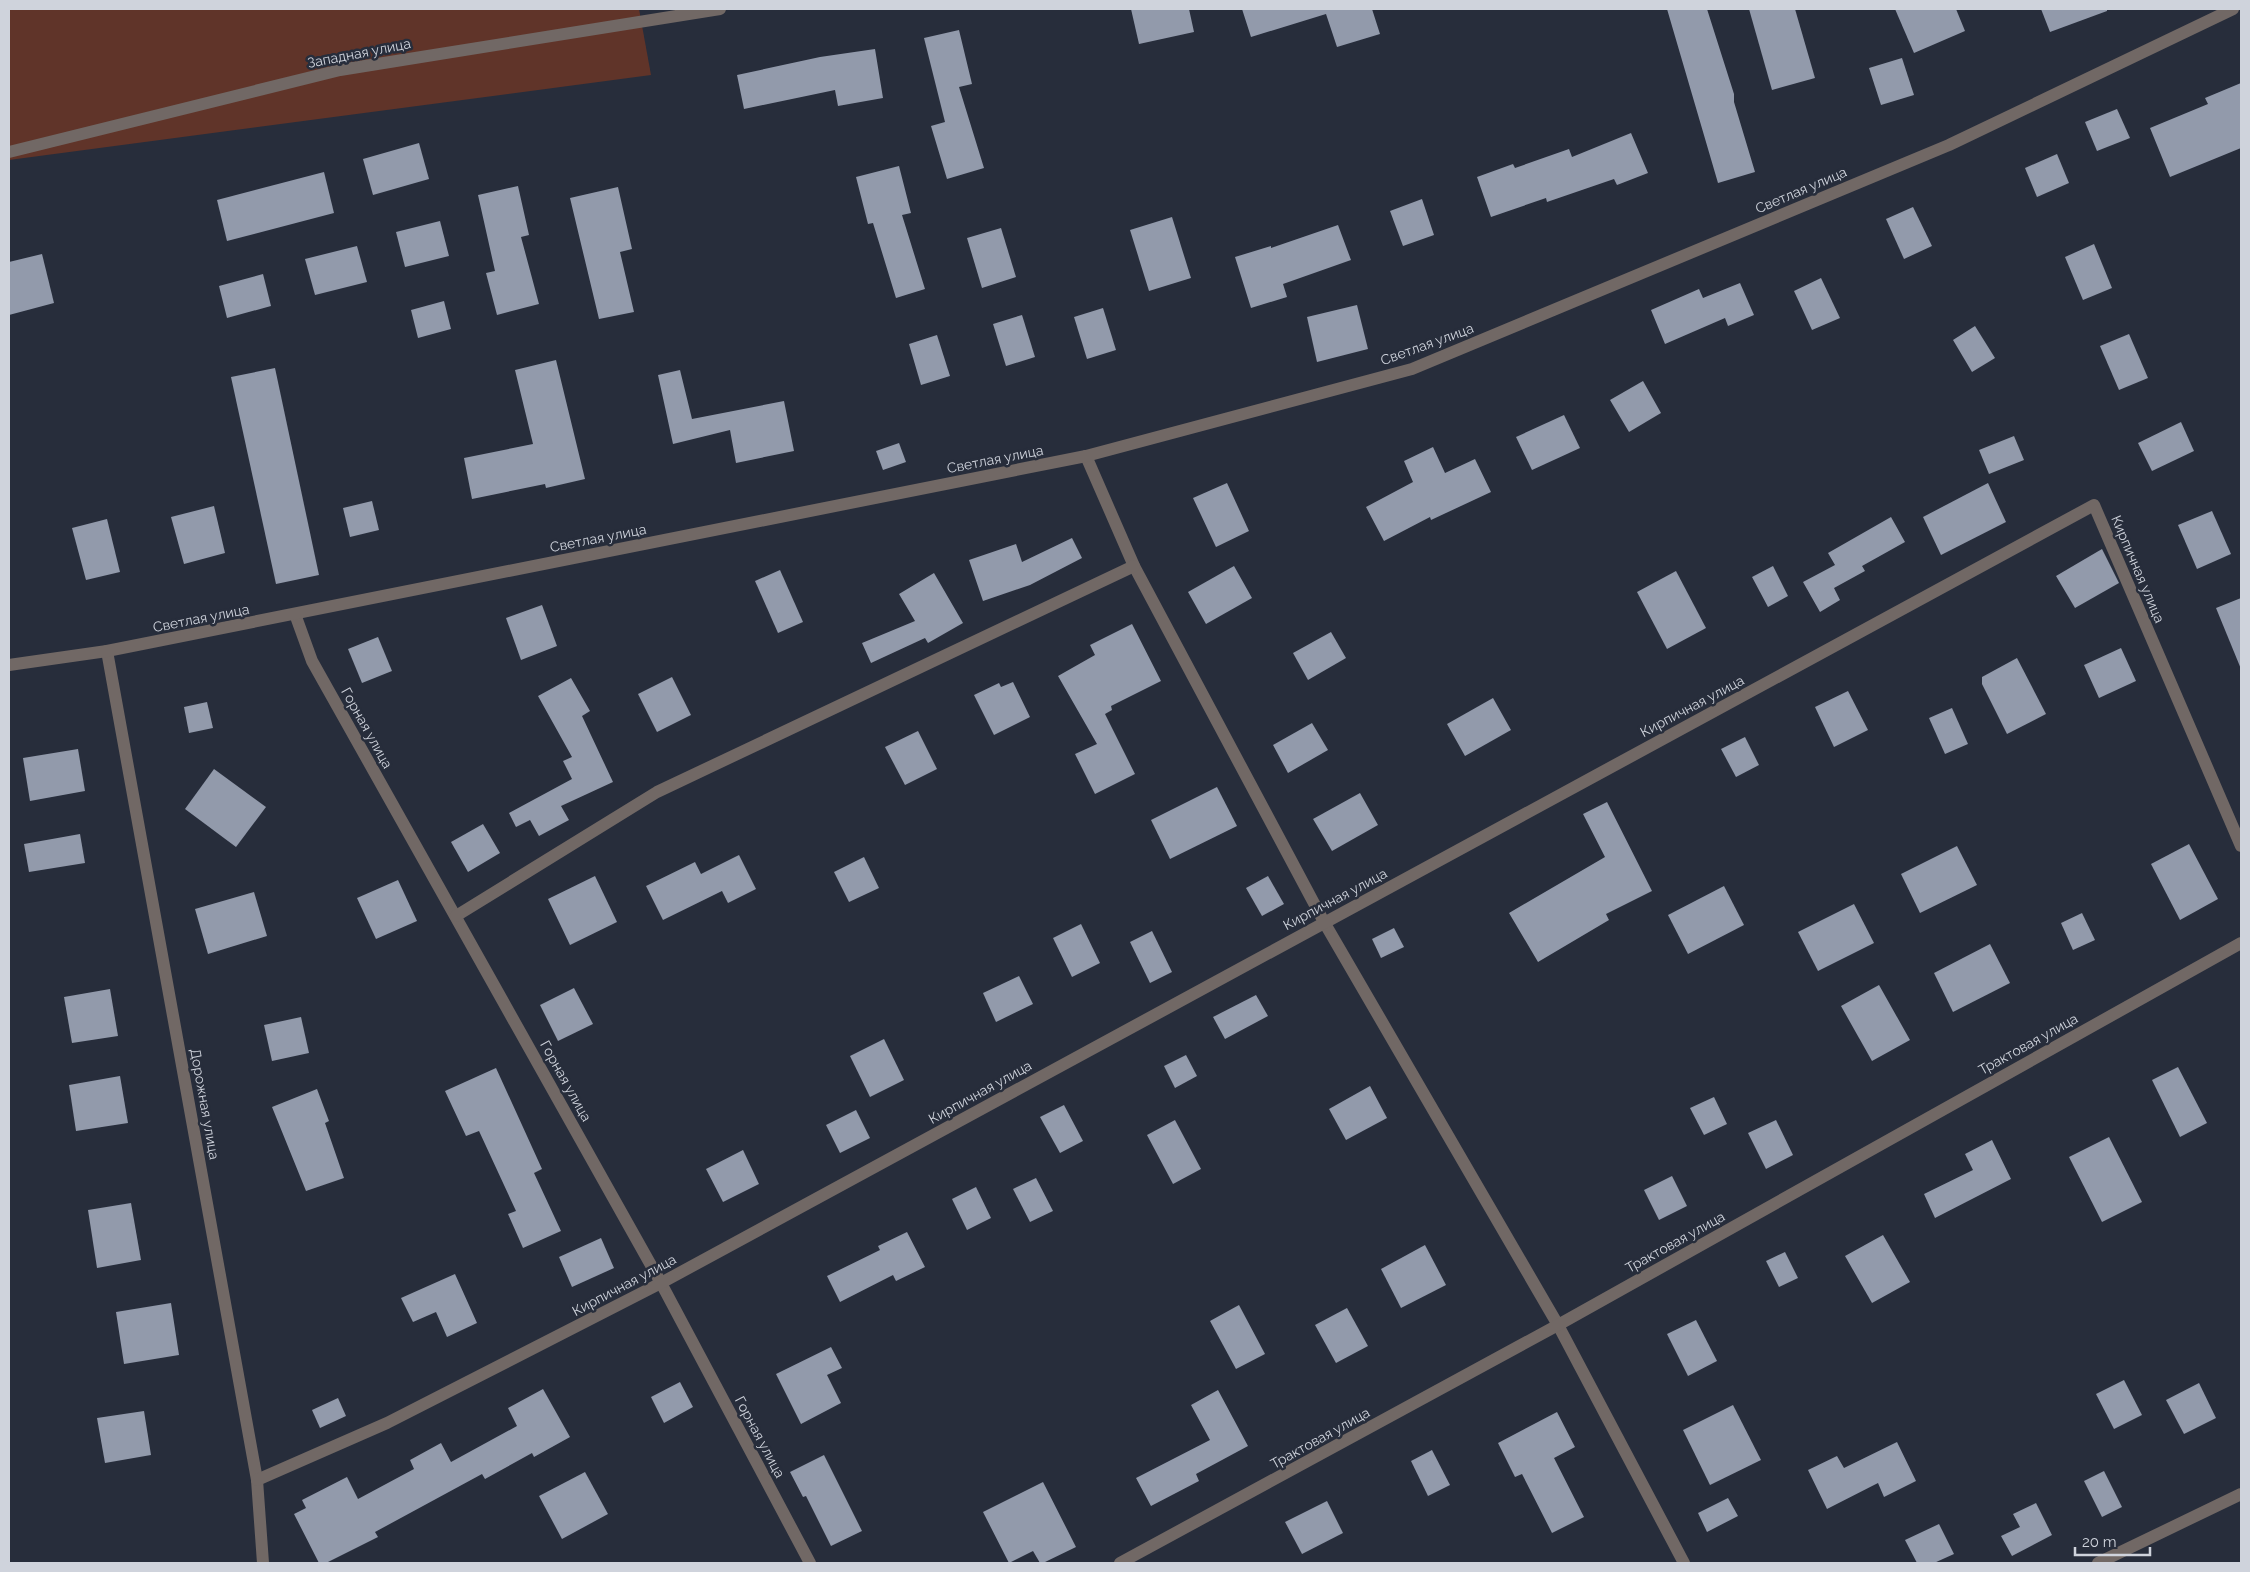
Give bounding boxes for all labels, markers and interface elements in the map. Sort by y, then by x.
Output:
street label: Западная улица [306,35,412,71]
street label: Светлая улица [1753,164,1849,216]
street label: Светлая улица [1378,320,1476,368]
street label: Светлая улица [946,442,1044,476]
street label: Кирпичная улица [2108,513,2168,625]
street label: Светлая улица [549,521,647,555]
street label: Светлая улица [152,601,250,635]
street label: Кирпичная улица [1637,672,1747,740]
street label: Горная улица [338,685,396,771]
street label: Кирпичная улица [1280,865,1390,933]
street label: Трактовая улица [1976,1010,2080,1078]
street label: Горная улица [537,1038,595,1124]
street label: Дорожная улица [187,1047,223,1161]
street label: Кирпичная улица [926,1057,1034,1127]
street label: Трактовая улица [1623,1208,1727,1276]
street label: Кирпичная улица [569,1251,679,1319]
street label: Горная улица [732,1393,788,1481]
street label: Трактовая улица [1268,1404,1372,1472]
scale bar [2075,1524,2150,1556]
text: 20 m [2082,1533,2117,1551]

